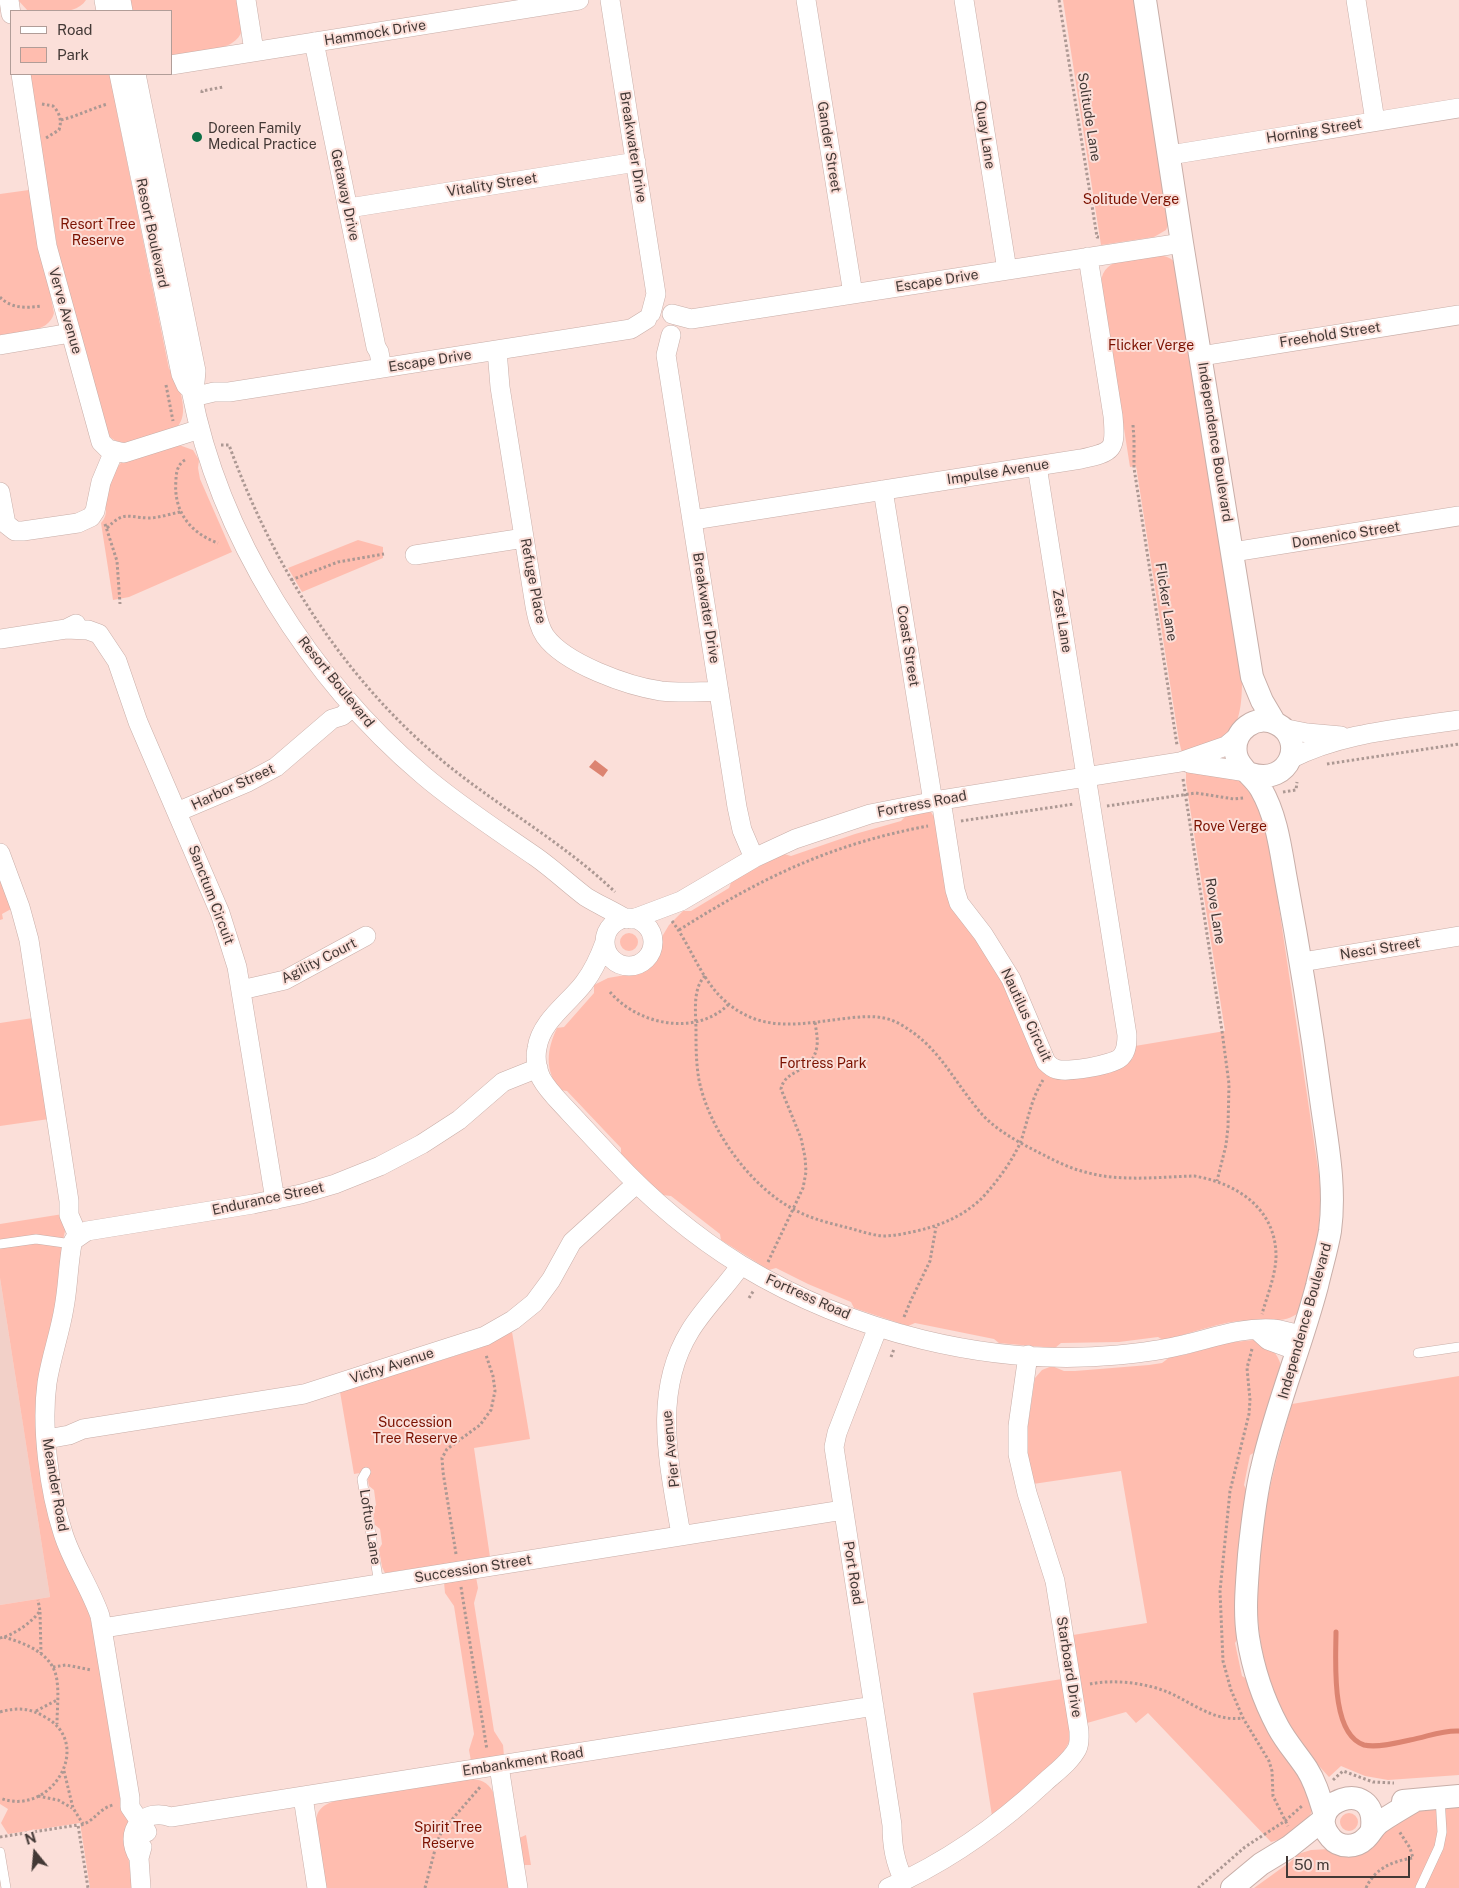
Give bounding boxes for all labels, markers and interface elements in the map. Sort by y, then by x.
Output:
legend [10,10,172,75]
street label: Hammock Drive [323,17,427,49]
text: Road [57,21,93,38]
text: Park [57,46,89,63]
street label: Solitude Lane [1074,71,1104,163]
street label: Breakwater Drive [616,90,650,204]
street label: Gander Street [813,100,845,194]
street label: Quay Lane [971,100,999,170]
street label: Horning Street [1265,115,1363,147]
place label: Doreen Family Medical Practice [208,121,317,154]
marker: Doreen Family Medical Practice [190,130,204,144]
street label: Getaway Drive [327,148,363,242]
street label: Vitality Street [446,170,538,200]
street label: Resort Boulevard [132,177,172,289]
park label: Solitude Verge [1083,192,1179,208]
park label: Resort Tree Reserve [60,217,136,250]
street label: Verve Avenue [45,266,85,356]
street label: Escape Drive [894,266,980,296]
street label: Freehold Street [1278,319,1382,351]
park label: Flicker Verge [1108,338,1194,354]
street label: Escape Drive [387,346,473,376]
street label: Independence Boulevard [1194,361,1236,523]
street label: Impulse Avenue [946,456,1050,488]
street label: Domenico Street [1291,518,1401,552]
street label: Refuge Place [516,537,550,625]
street label: Breakwater Drive [689,551,723,665]
street label: Flicker Lane [1151,561,1181,643]
street label: Zest Lane [1049,588,1075,654]
street label: Coast Street [893,604,923,688]
street label: Resort Boulevard [294,633,378,731]
street label: Harbor Street [189,760,277,814]
street label: Fortress Road [876,787,968,821]
park label: Rove Verge [1193,819,1267,835]
street label: Sanctum Circuit [184,843,238,947]
street label: Rove Lane [1201,877,1229,945]
street label: Nesci Street [1339,934,1421,964]
street label: Agility Court [278,935,360,987]
street label: Nautilus Circuit [997,966,1055,1064]
park label: Fortress Park [779,1056,867,1072]
street label: Endurance Street [211,1179,325,1219]
street label: Independence Boulevard [1275,1241,1335,1401]
street label: Fortress Road [763,1271,853,1323]
street label: Vichy Avenue [348,1345,436,1387]
street label: Pier Avenue [659,1410,683,1488]
park label: Succession Tree Reserve [372,1415,458,1448]
street label: Meander Road [39,1437,71,1533]
street label: Loftus Lane [356,1488,384,1566]
street label: Port Road [840,1540,866,1606]
street label: Succession Street [413,1551,533,1587]
street label: Starboard Drive [1053,1615,1085,1719]
street label: Embankment Road [461,1744,585,1780]
park label: Spirit Tree Reserve [414,1820,482,1852]
north arrow [10,1828,60,1878]
text: N [23,1829,38,1848]
scale bar [1289,1846,1413,1878]
text: 50 m [1294,1856,1329,1873]

